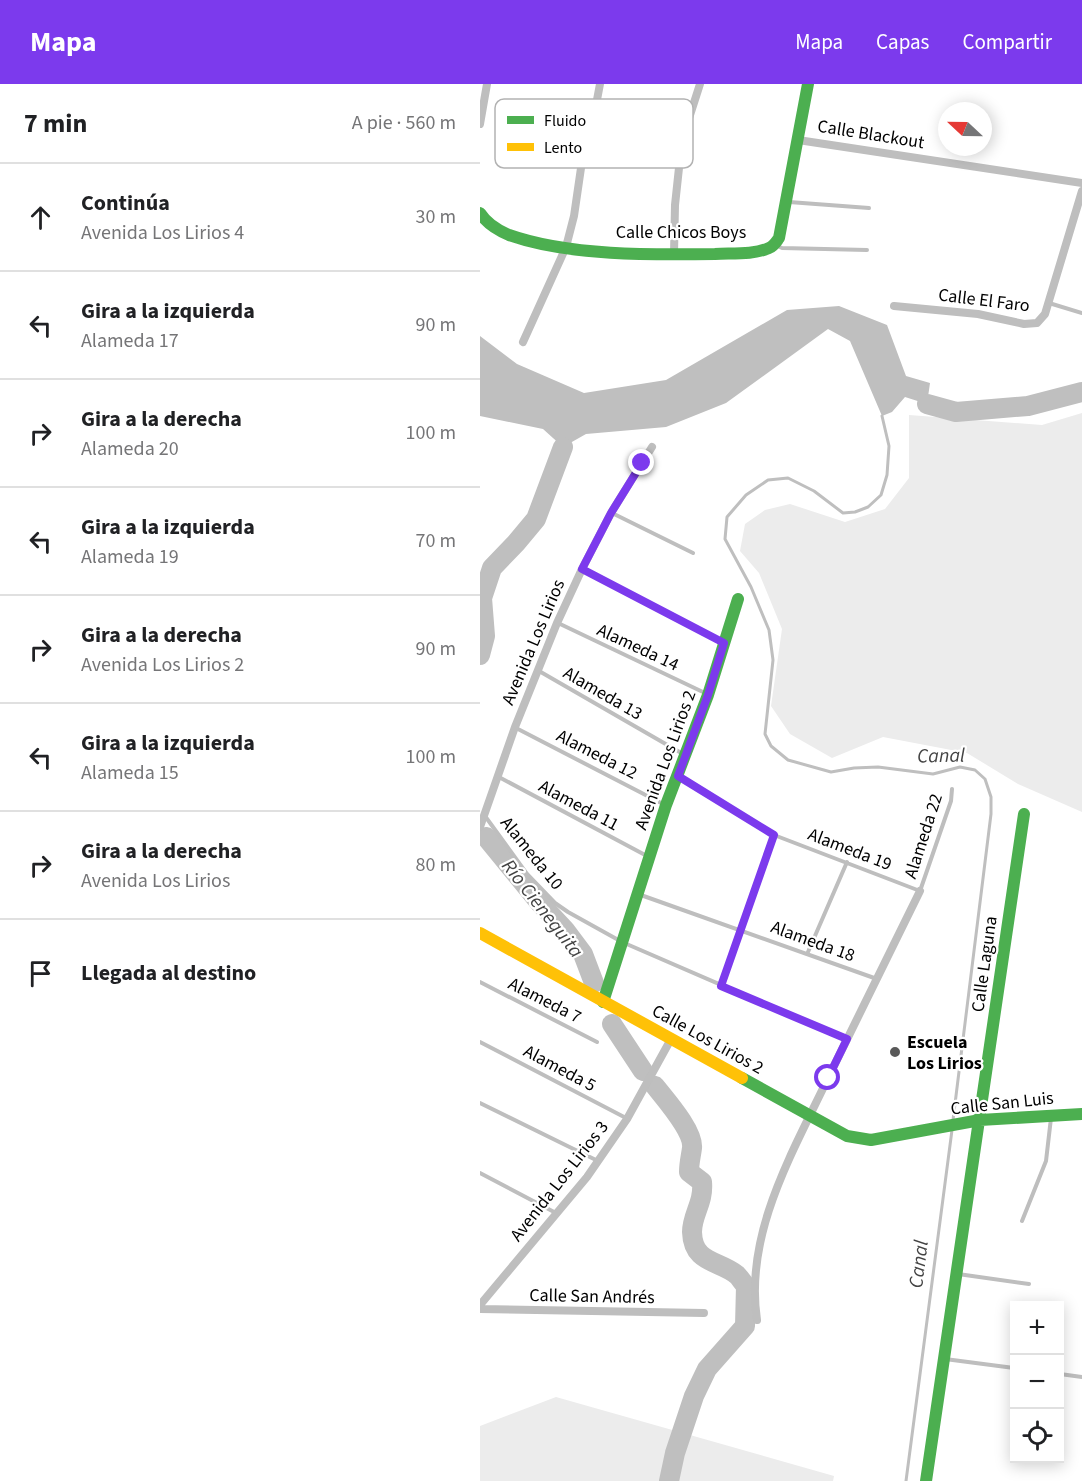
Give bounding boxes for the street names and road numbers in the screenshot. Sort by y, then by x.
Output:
street label: Calle Blackout [816,114,926,155]
street label: Calle Chicos Boys [616,220,746,245]
street label: Calle El Faro [937,282,1031,319]
street label: Avenida Los Lirios [496,575,571,709]
street label: Alameda 14 [593,618,683,677]
street label: Alameda 13 [558,661,647,726]
street label: Avenida Los Lirios 2 [629,687,702,833]
street label: Alameda 12 [552,723,642,786]
street label: Alameda 11 [534,774,623,837]
street label: Alameda 22 [898,790,949,882]
street label: Alameda 10 [494,811,569,895]
street label: Alameda 19 [804,822,895,877]
street label: Calle Laguna [965,914,1004,1014]
street label: Alameda 18 [767,915,858,968]
street label: Alameda 7 [504,971,586,1030]
street label: Calle Los Lirios 2 [647,998,768,1080]
street label: Alameda 5 [519,1039,601,1098]
street label: Calle San Luis [949,1086,1055,1121]
street label: Avenida Los Lirios 3 [504,1116,614,1247]
street label: Calle San Andrés [529,1283,655,1310]

